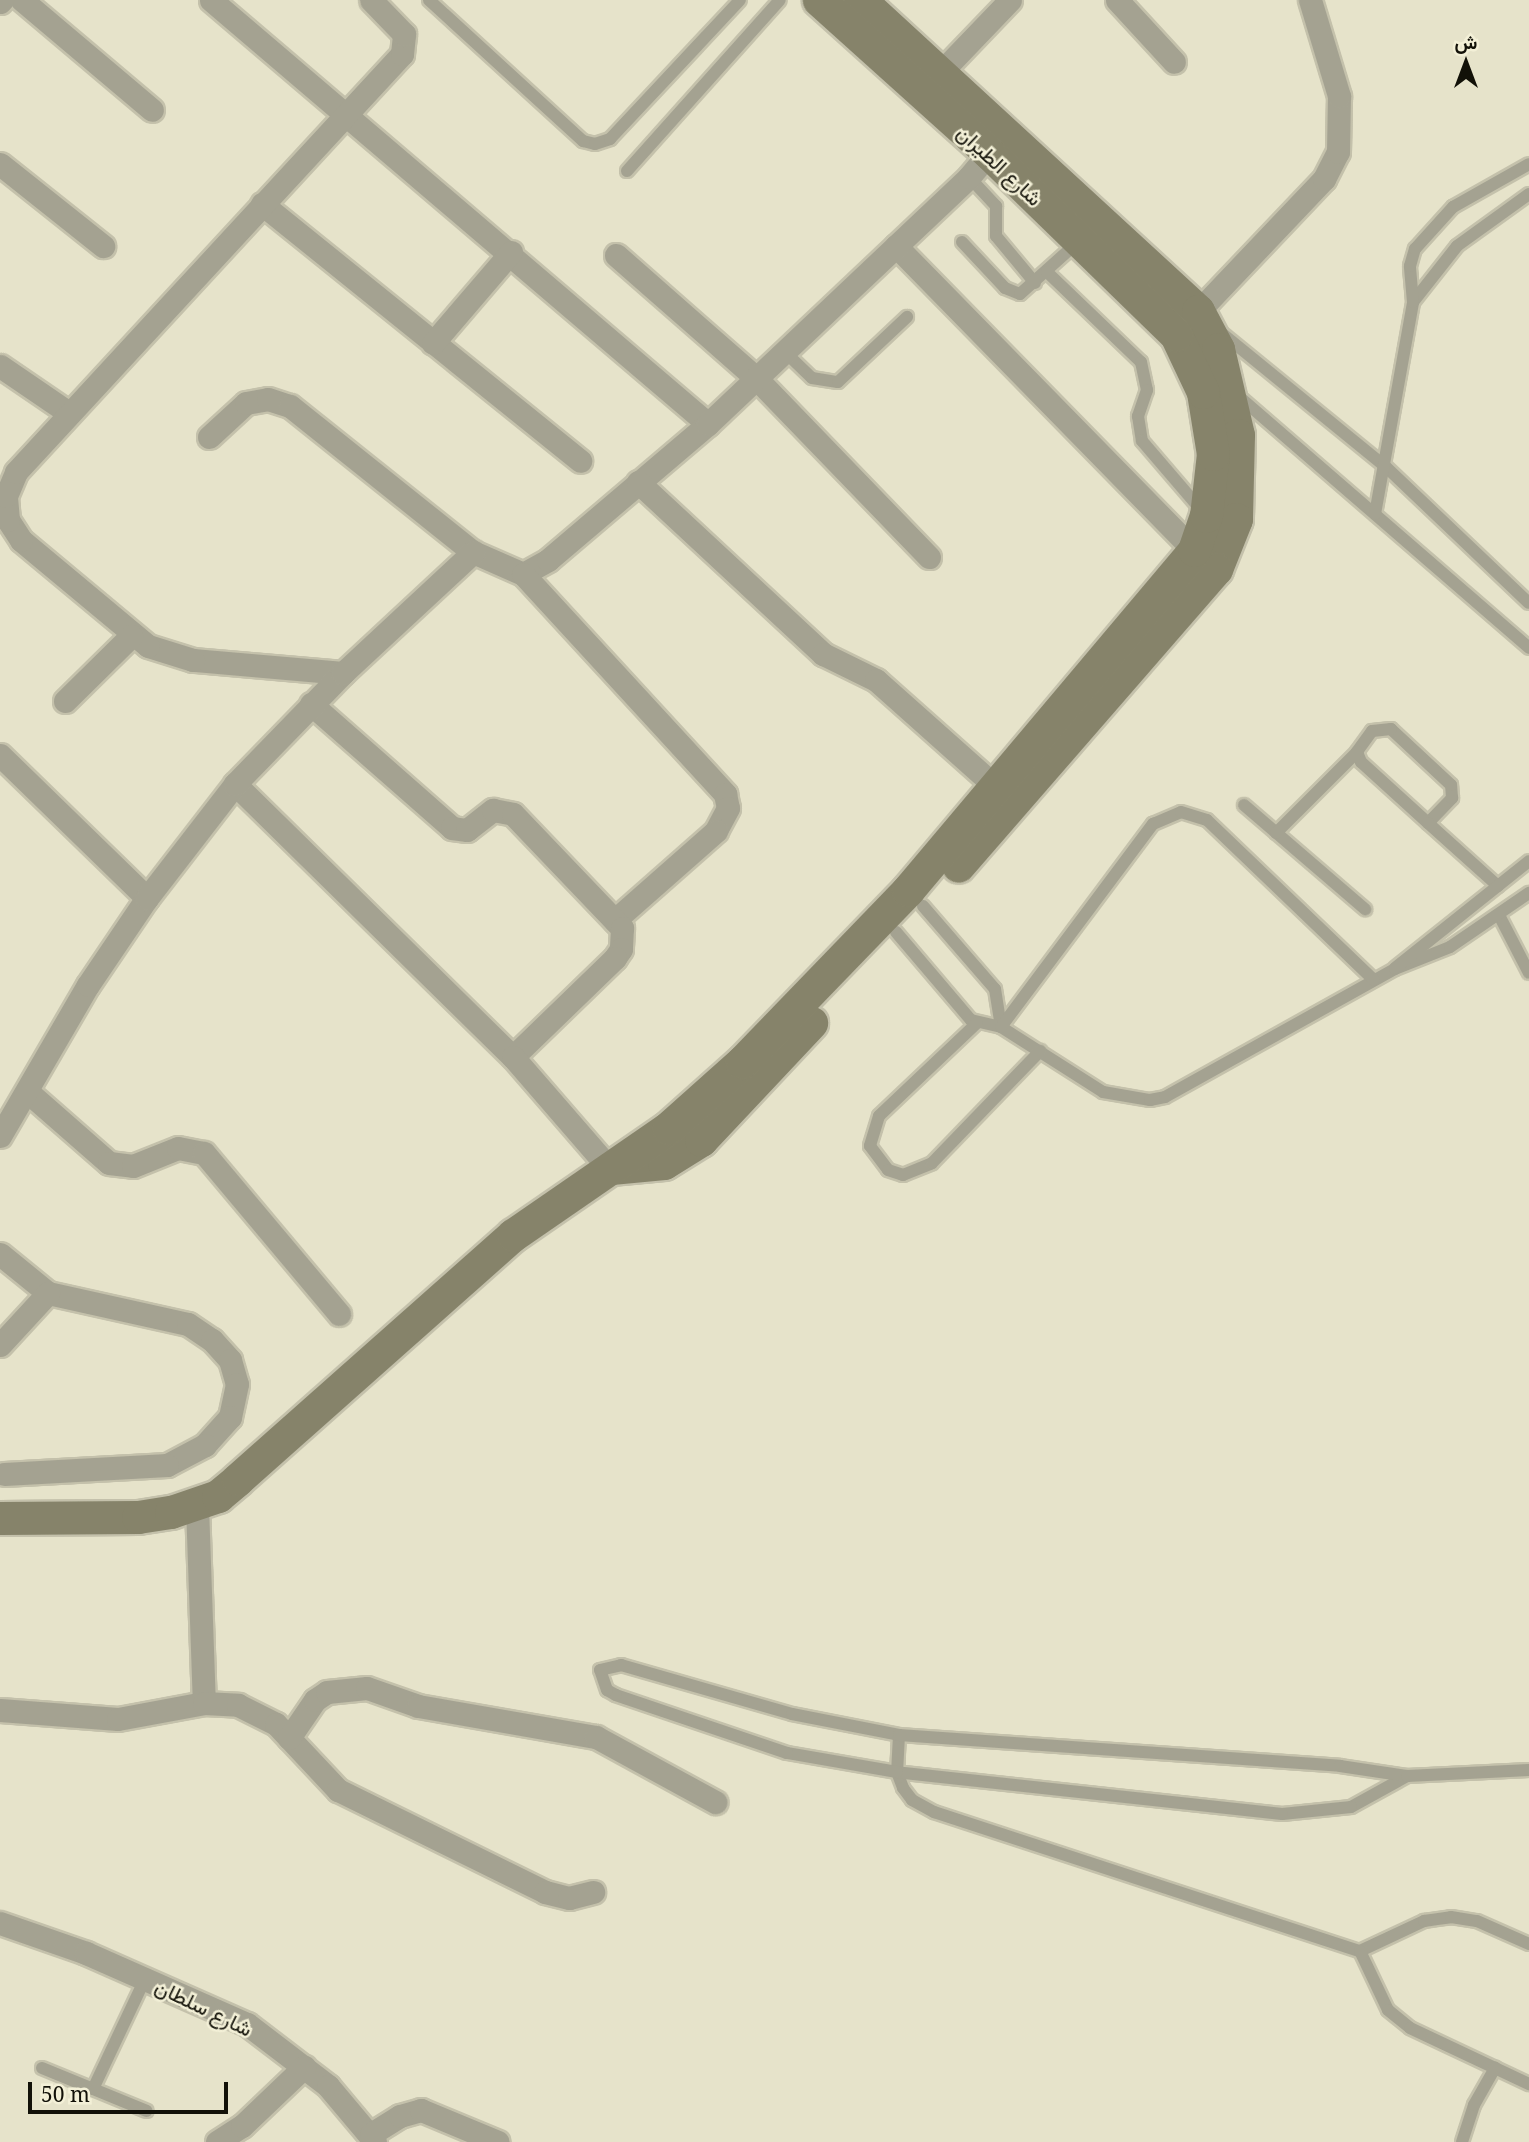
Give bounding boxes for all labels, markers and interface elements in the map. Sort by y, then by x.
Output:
north arrow [1431,28,1501,98]
text: ش [1455,29,1477,55]
street label: شارع الطيران [952,119,1048,211]
street label: شارع سلطان [151,1973,257,2041]
scale bar [32,2068,231,2112]
text: 50 m [41,2080,90,2108]

